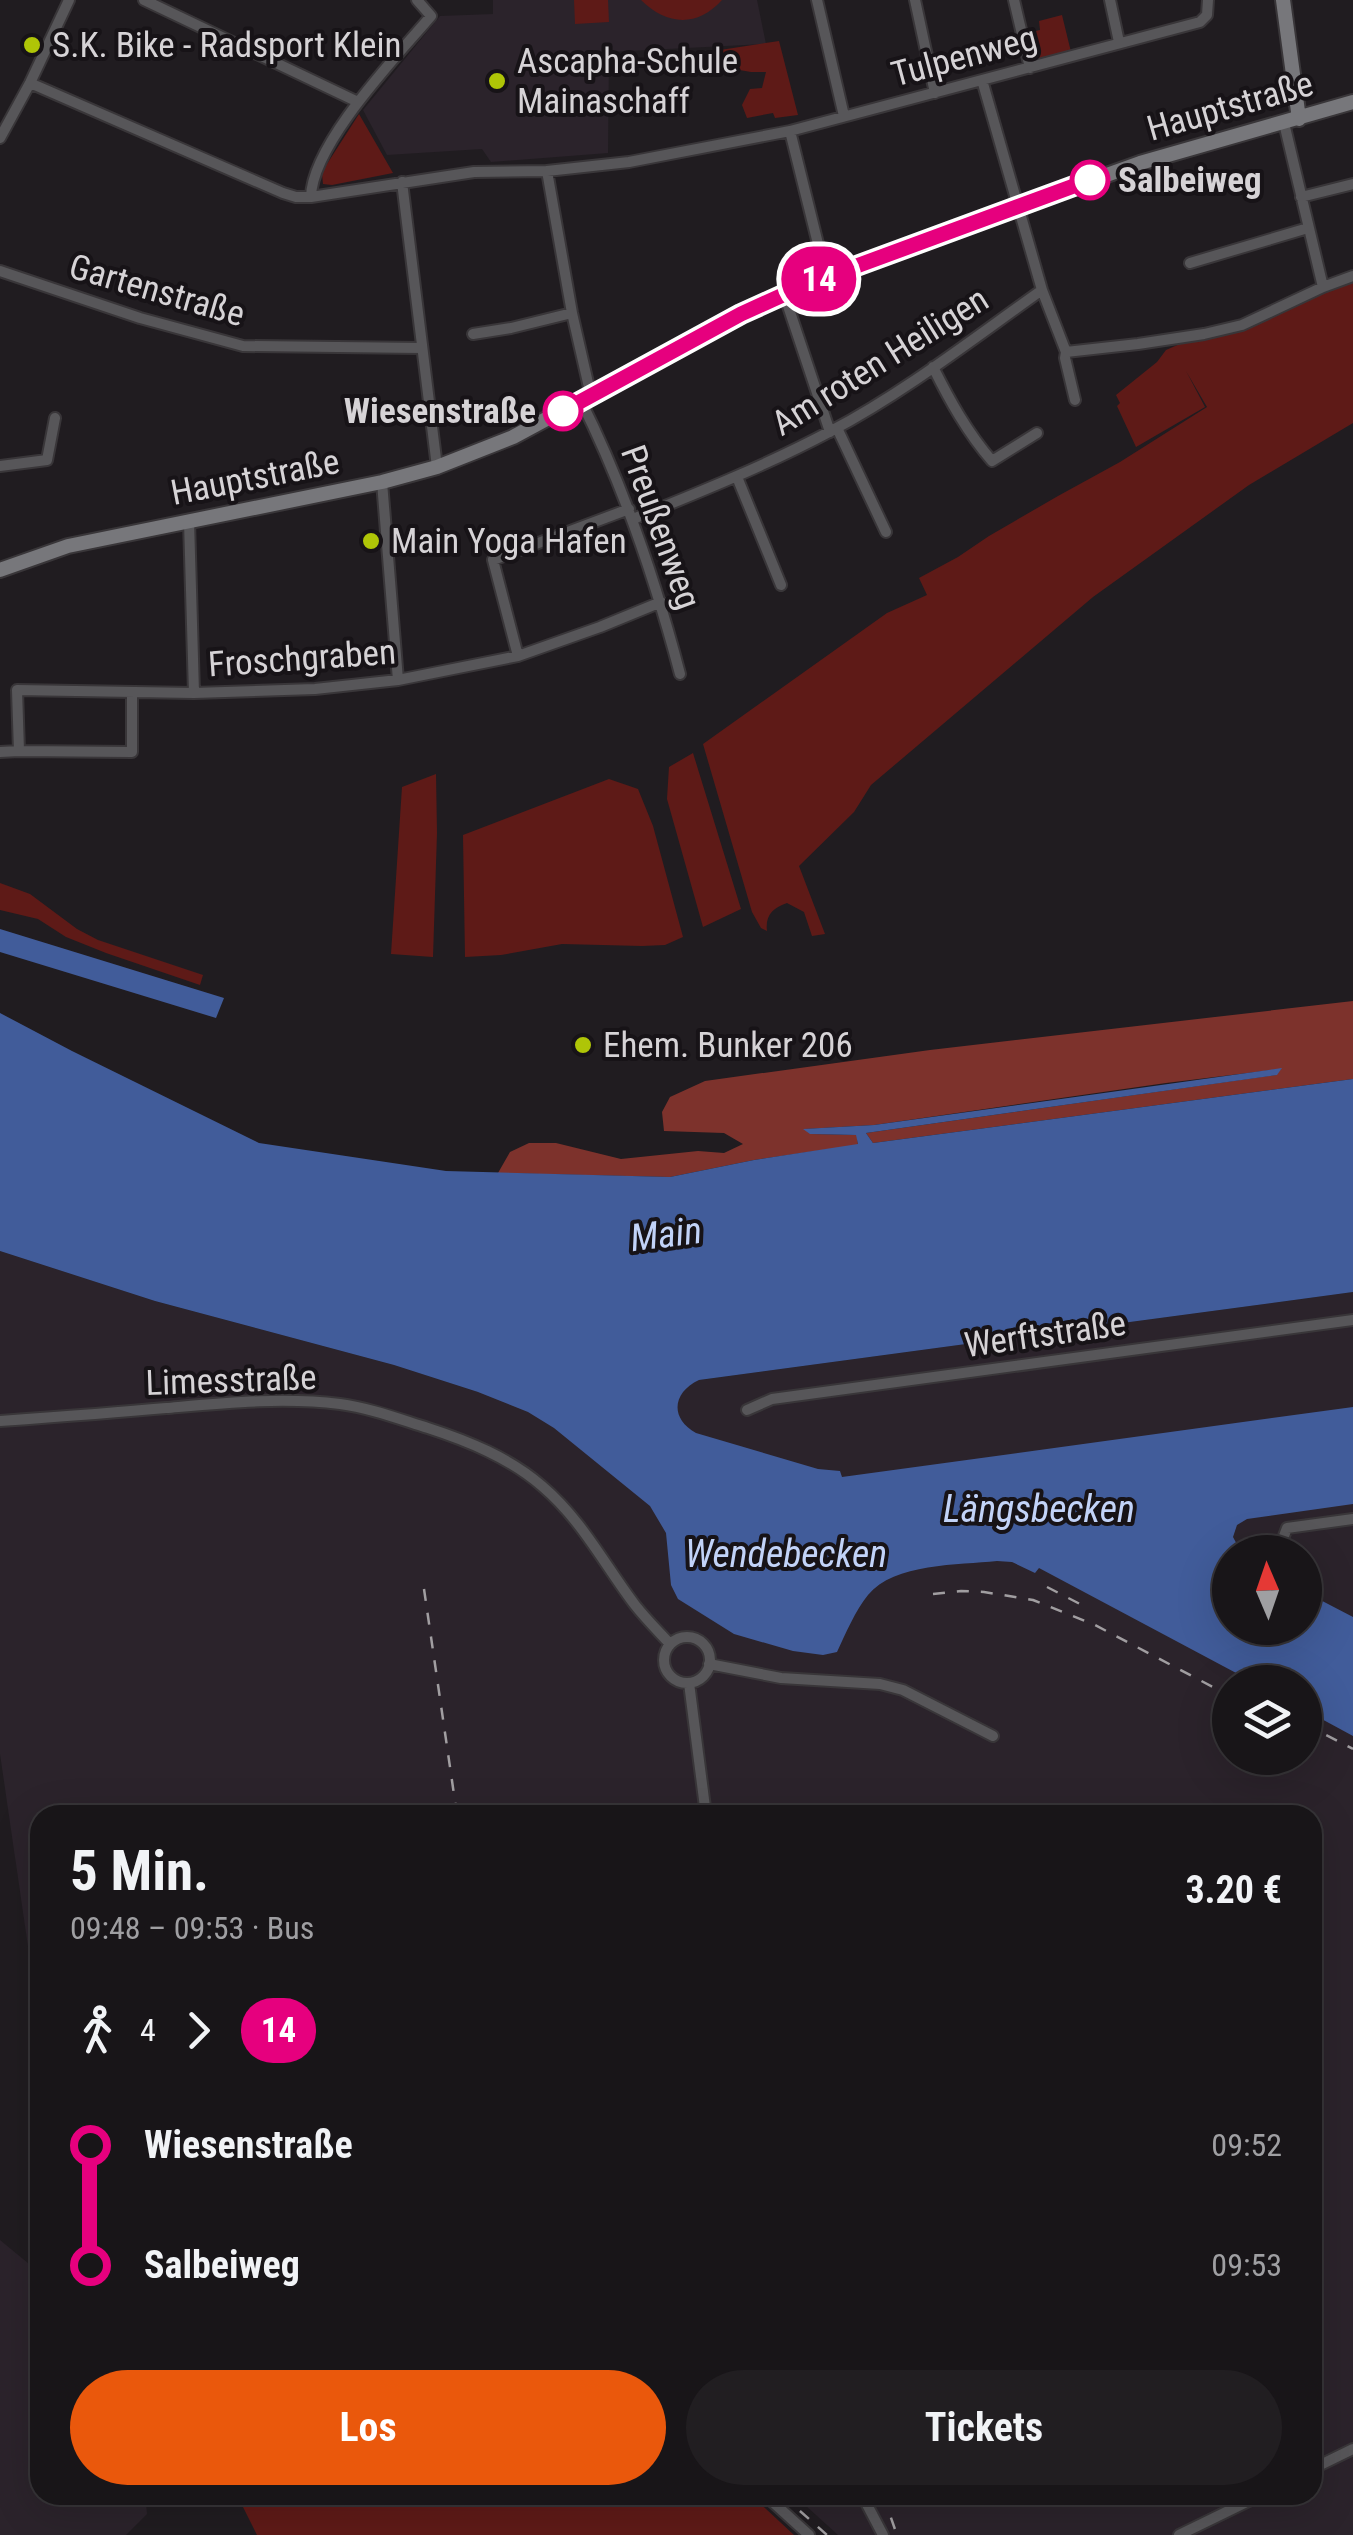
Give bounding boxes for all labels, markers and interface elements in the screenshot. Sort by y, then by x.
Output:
street label: Tulpenweg [887,17,1041,96]
place label: S.K. Bike - Radsport Klein [52,25,401,66]
marker: S.K. Bike - Radsport Klein [21,34,43,56]
place label: Ascapha-Schule Mainaschaff [517,41,738,122]
street label: Hauptstraße [1142,63,1318,150]
marker: Ascapha-Schule Mainaschaff [486,70,508,92]
place label: Salbeiweg [1118,160,1262,201]
marker: Salbeiweg [1071,161,1109,199]
street label: Gartenstraße [64,246,249,335]
line badge: 14 [774,246,864,312]
text: 14 [801,259,837,300]
street label: Am roten Heiligen [765,279,996,444]
place label: Wiesenstraße [344,391,536,432]
marker: Wiesenstraße [544,392,582,430]
street label: Preußenweg [612,440,709,615]
street label: Hauptstraße [167,441,343,514]
place label: Main Yoga Hafen [391,521,627,562]
marker: Main Yoga Hafen [360,530,382,552]
street label: Froschgraben [207,631,397,686]
place label: Ehem. Bunker 206 [603,1025,853,1066]
marker: Ehem. Bunker 206 [572,1034,594,1056]
water label: Main [628,1208,704,1260]
street label: Werftstraße [962,1303,1128,1366]
street label: Limesstraße [145,1357,317,1404]
water label: Längsbecken [943,1487,1135,1531]
water label: Wendebecken [685,1532,887,1576]
north arrow [1212,1535,1322,1645]
map controls [1212,1535,1322,1775]
button: layers [1212,1665,1322,1775]
text: 5 Min. [70,1839,209,1903]
text: 3.20 € [1185,1868,1282,1912]
text: 09:48 – 09:53 · Bus [70,1909,314,1947]
icon: walk [70,2003,125,2058]
icon: forward [171,2003,226,2058]
text: 14 [261,2010,296,2051]
text: 4 [140,2011,156,2049]
text: Wiesenstraße [144,2123,353,2167]
text: 09:52 [1211,2126,1282,2164]
text: Salbeiweg [144,2243,300,2287]
text: 09:53 [1211,2246,1282,2284]
button: Los [70,2370,666,2485]
button: Tickets [686,2370,1282,2485]

